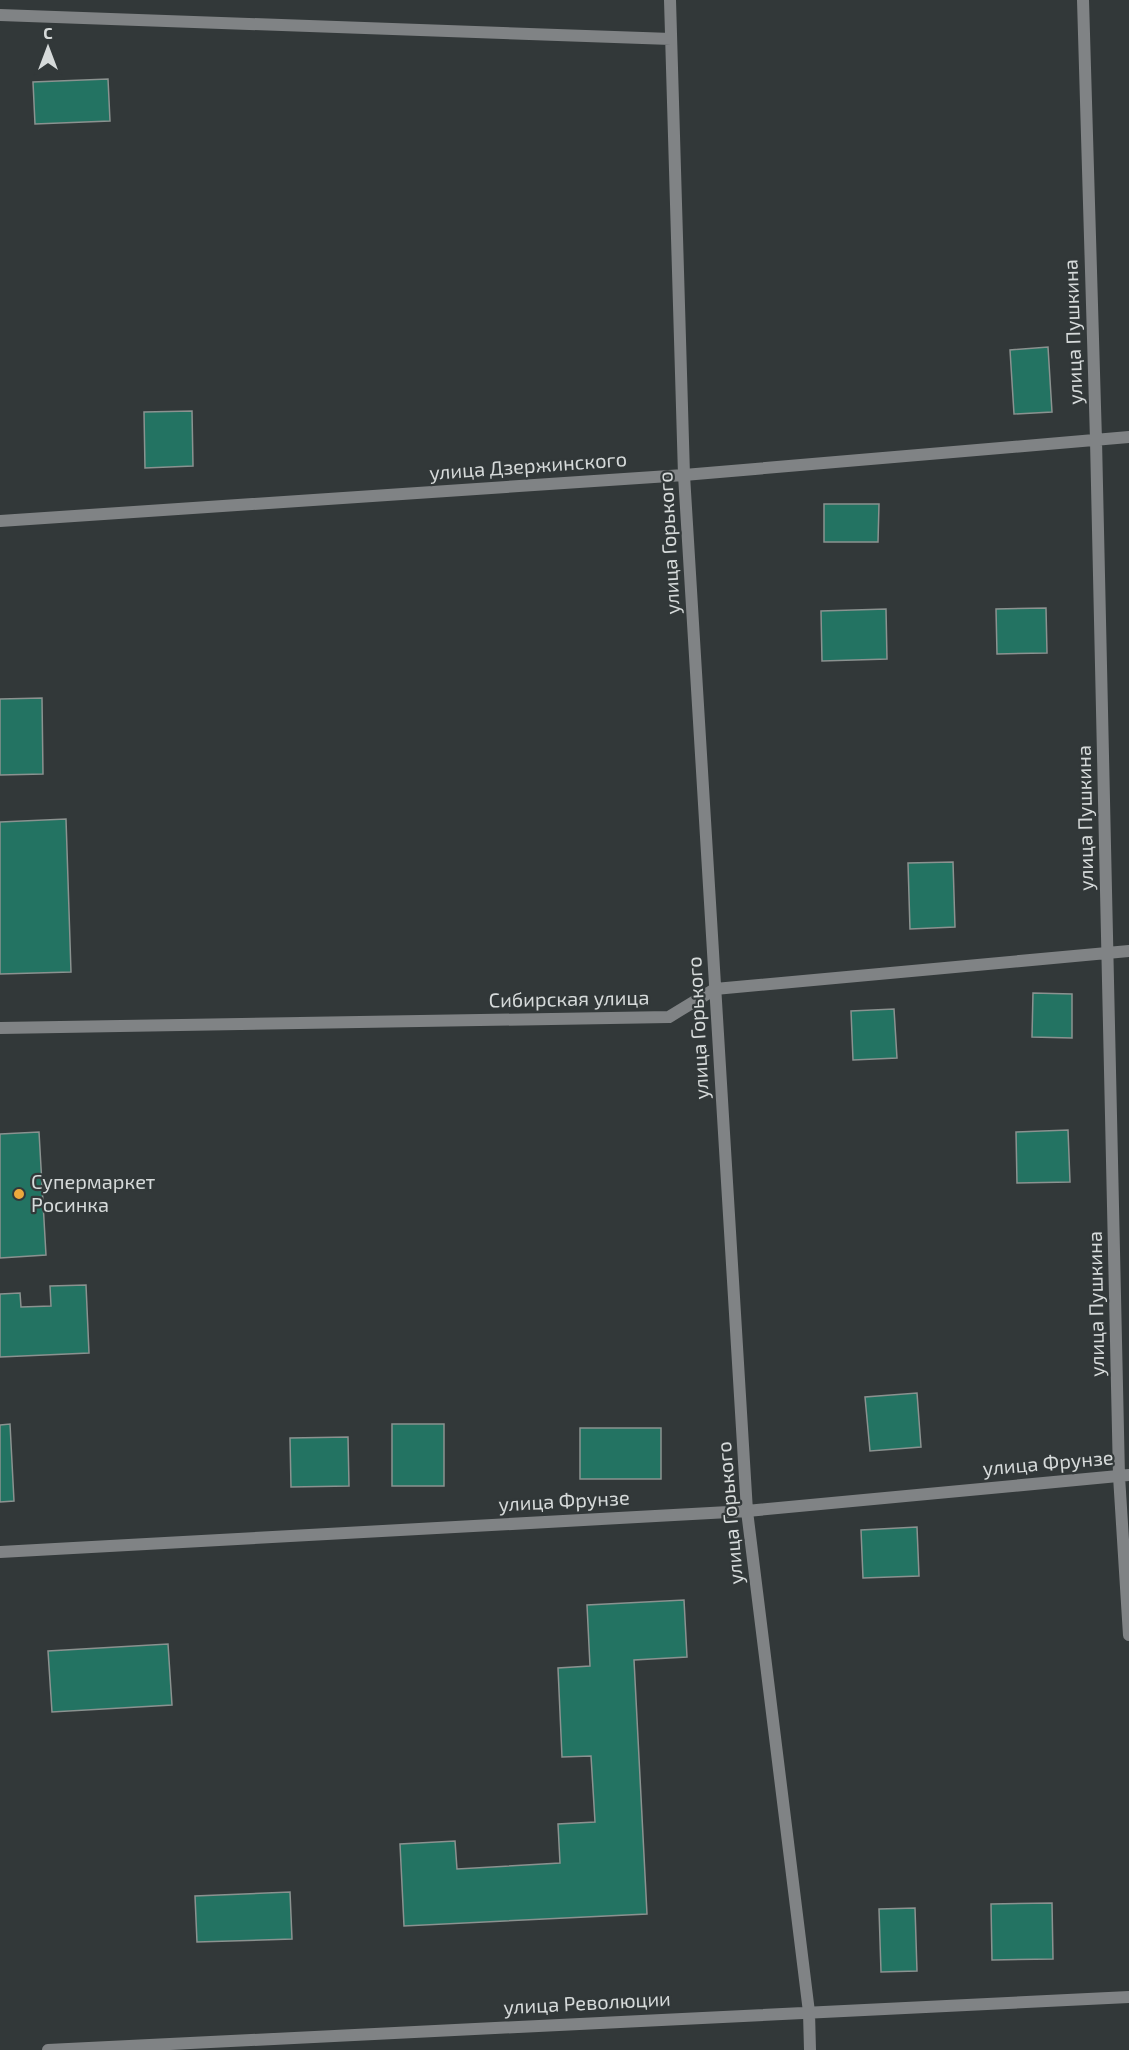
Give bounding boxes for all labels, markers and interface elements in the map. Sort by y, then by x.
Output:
north arrow [18,18,78,78]
text: С [43,23,53,42]
street label: улица Пушкина [1057,259,1088,405]
street label: улица Дзержинского [428,446,628,485]
street label: улица Горького [652,471,685,615]
street label: улица Пушкина [1071,745,1098,891]
street label: улица Горького [681,956,714,1100]
street label: Сибирская улица [488,985,650,1012]
place label: Супермаркет Росинка [31,1169,156,1216]
marker: Супермаркет Росинка [12,1187,26,1201]
street label: улица Пушкина [1082,1231,1109,1377]
street label: улица Горького [711,1440,748,1586]
street label: улица Фрунзе [981,1444,1114,1481]
street label: улица Фрунзе [498,1485,630,1516]
street label: улица Революции [503,1986,671,2019]

